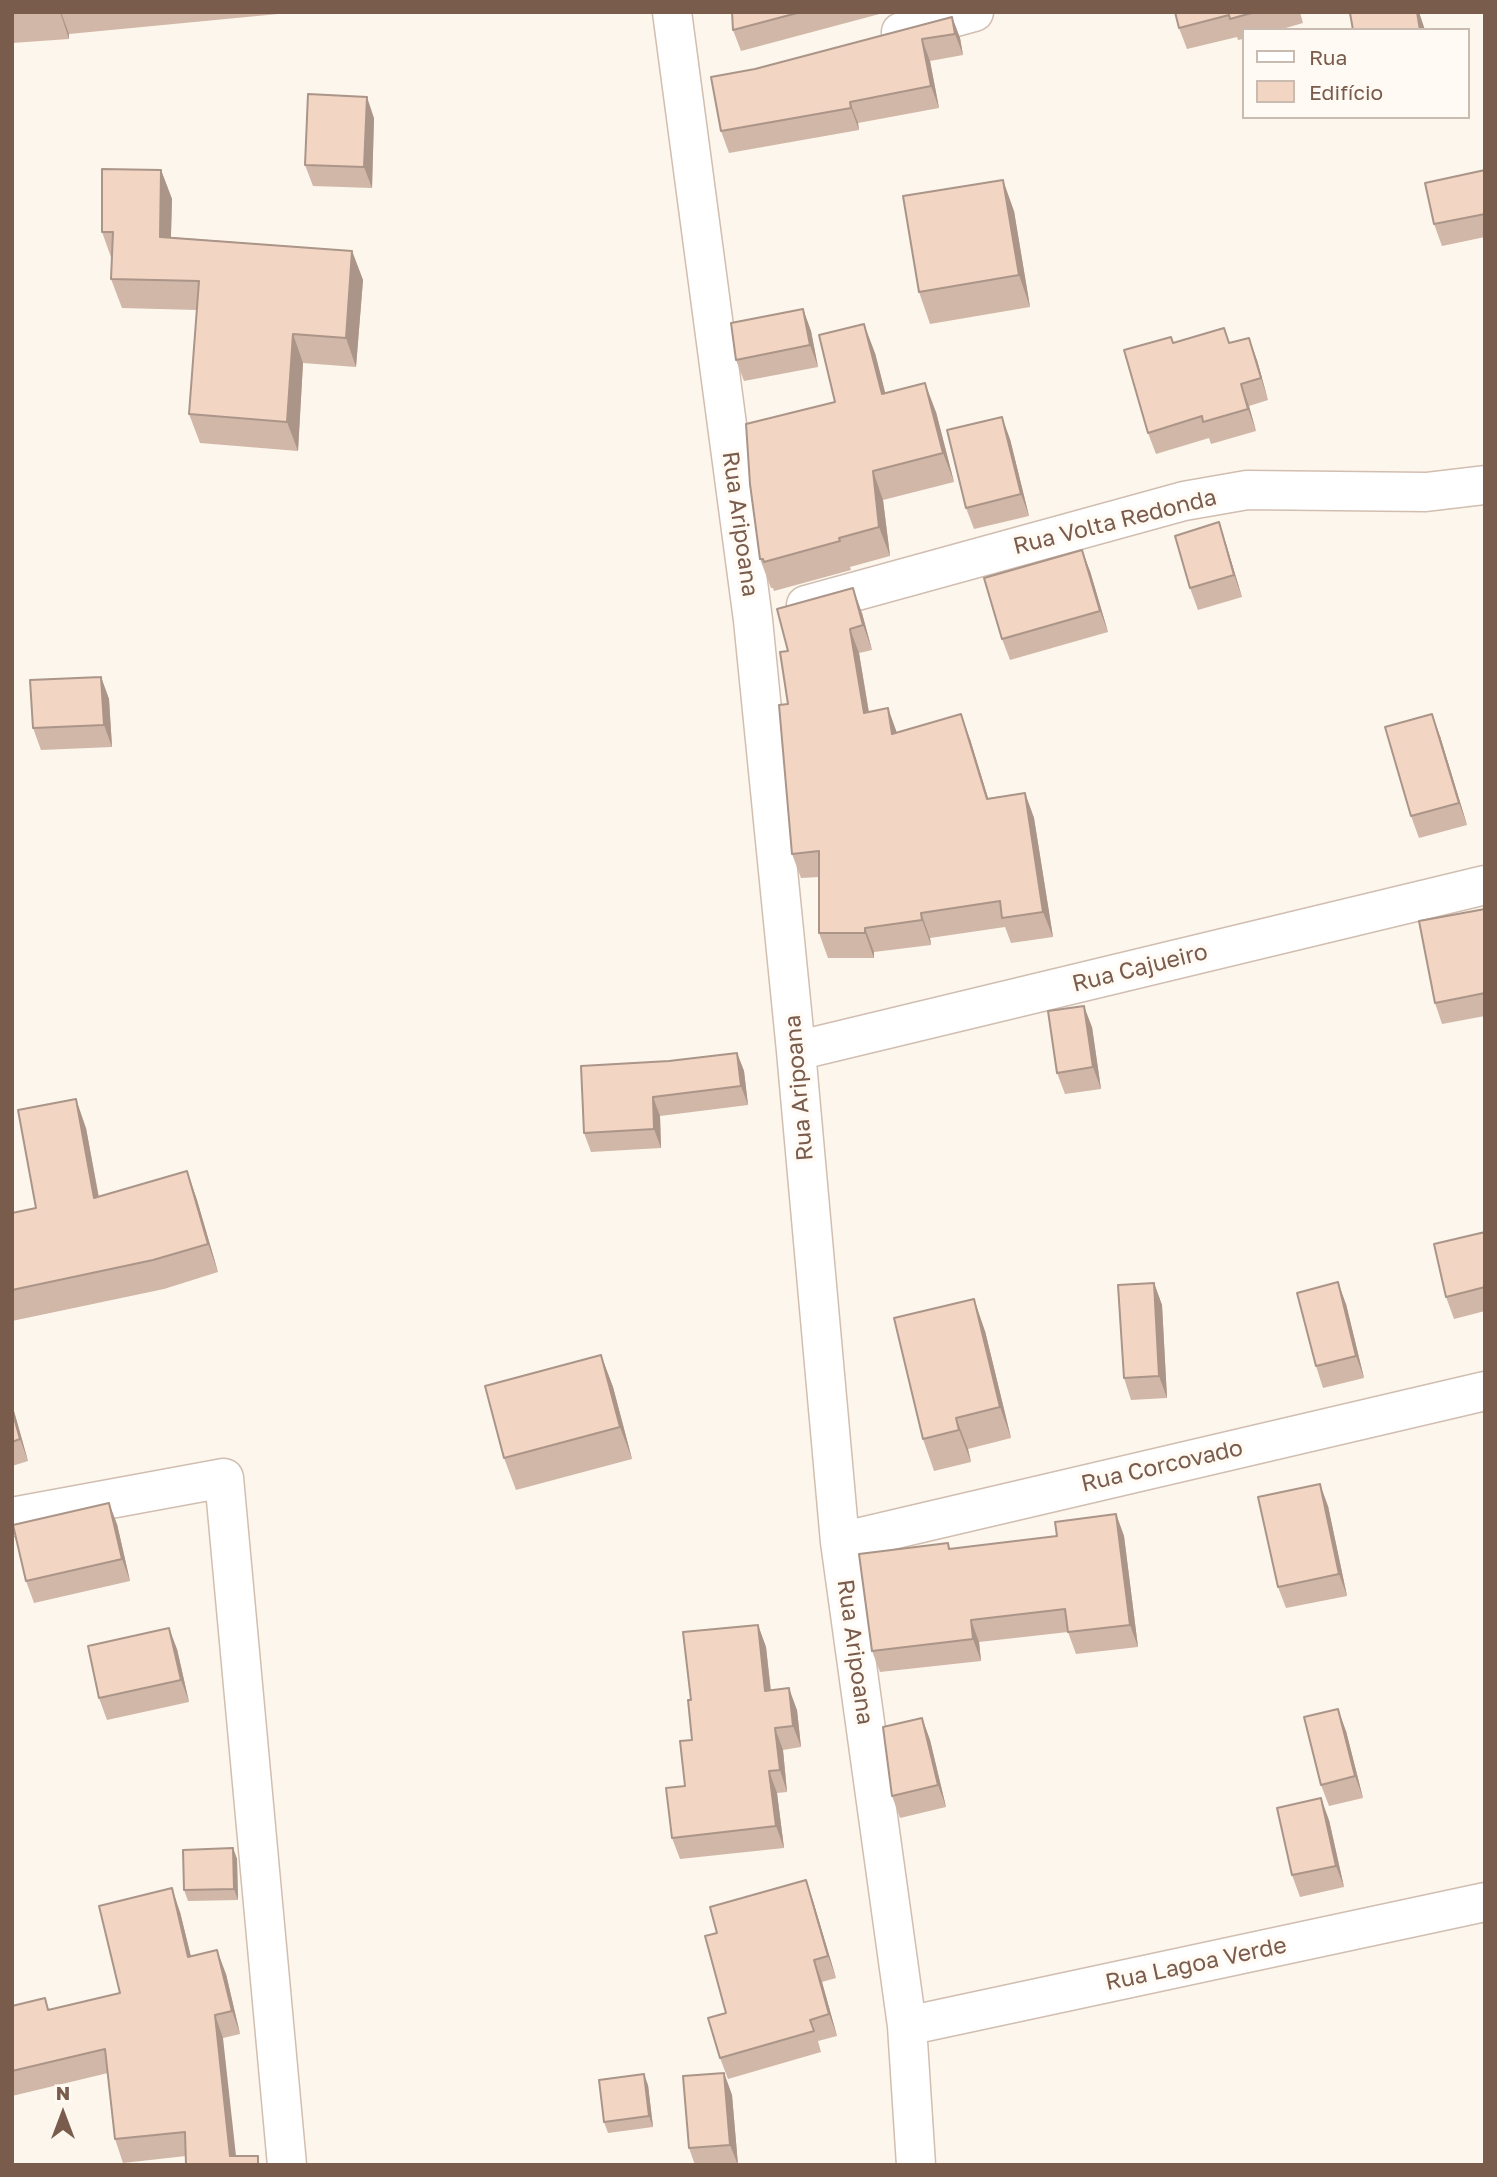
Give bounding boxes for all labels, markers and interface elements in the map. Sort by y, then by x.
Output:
legend [1242,28,1469,119]
text: Rua [1309,44,1347,70]
text: Edifício [1309,79,1383,105]
street label: Rua Aripoana [716,450,764,598]
street label: Rua Volta Redonda [1011,483,1219,561]
street label: Rua Cajueiro [1069,938,1211,998]
street label: Rua Aripoana [779,1014,819,1162]
street label: Rua Corcovado [1078,1434,1246,1498]
street label: Rua Aripoana [831,1578,879,1726]
street label: Rua Lagoa Verde [1103,1931,1289,1997]
north arrow [28,2079,98,2149]
text: N [56,2081,70,2104]

